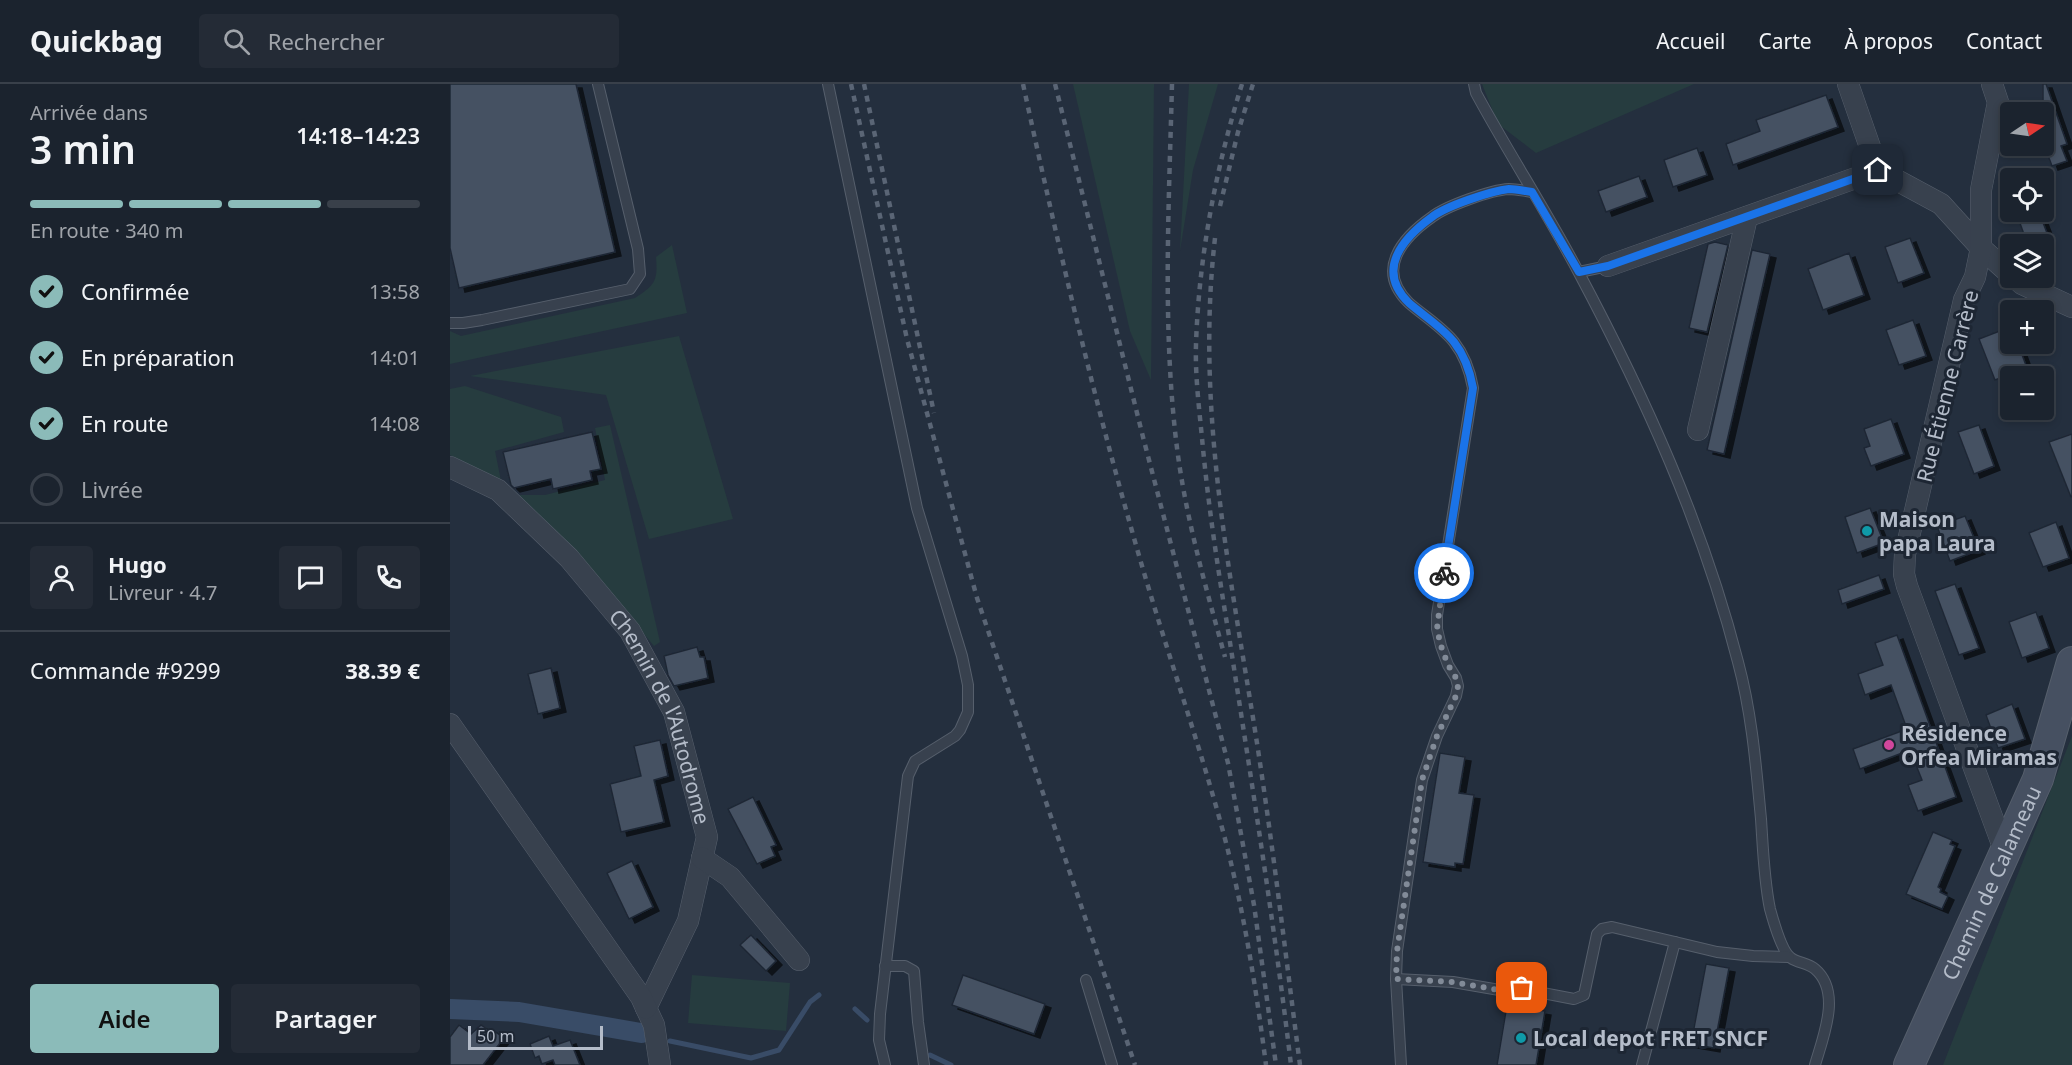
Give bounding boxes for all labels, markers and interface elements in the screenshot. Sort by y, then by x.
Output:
search box [199,14,619,68]
text: Quickbag [30,22,163,60]
icon: search [220,25,253,58]
text: Rechercher [268,26,385,56]
text: Accueil [1656,27,1725,55]
text: Carte [1758,27,1812,55]
text: À propos [1845,27,1933,55]
text: Contact [1966,27,2042,55]
text: Arrivée dans [30,99,148,126]
north arrow [2000,102,2054,156]
map controls [2000,102,2054,420]
text: 14:18–14:23 [296,120,420,150]
text: 3 min [30,122,136,175]
pin [1852,144,1903,195]
icon: home [1861,153,1894,186]
button: locate [2000,168,2054,222]
text: En route · 340 m [30,217,183,244]
button: layers [2000,234,2054,288]
icon: check [30,275,63,308]
text: Confirmée [81,276,190,306]
text: 13:58 [369,278,420,305]
street label: Rue Étienne Carrère [1910,287,1984,485]
button: + [2000,300,2054,354]
icon: check [30,341,63,374]
text: En préparation [81,342,235,372]
text: 14:01 [369,344,420,371]
button: − [2000,366,2054,420]
icon: check [30,407,63,440]
text: En route [81,408,168,438]
text: 14:08 [369,410,420,437]
text: Livrée [81,474,143,504]
place label: Maison papa Laura [1879,505,1996,557]
marker: Maison papa Laura [1860,524,1874,538]
courier [1414,543,1474,603]
button: person [30,546,93,609]
button: chat [279,546,342,609]
button: phone [357,546,420,609]
text: Hugo [108,549,167,579]
icon: bike [1428,557,1461,590]
text: Livreur · 4.7 [108,579,218,606]
street label: Chemin de l'Autodrome [603,603,717,827]
text: Commande #9299 [30,655,221,685]
text: 38.39 € [345,655,420,685]
place label: Résidence Orfea Miramas [1901,719,2057,771]
marker: Résidence Orfea Miramas [1882,738,1896,752]
street label: Chemin de Calameau [1935,781,2047,984]
pin [1496,962,1547,1013]
icon: bag [1505,971,1538,1004]
button: Aide [30,984,219,1053]
button: Partager [231,984,420,1053]
scale bar [468,1023,603,1050]
place label: Local depot FRET SNCF [1533,1024,1768,1052]
text: 50 m [477,1025,514,1047]
marker: Local depot FRET SNCF [1514,1031,1528,1045]

